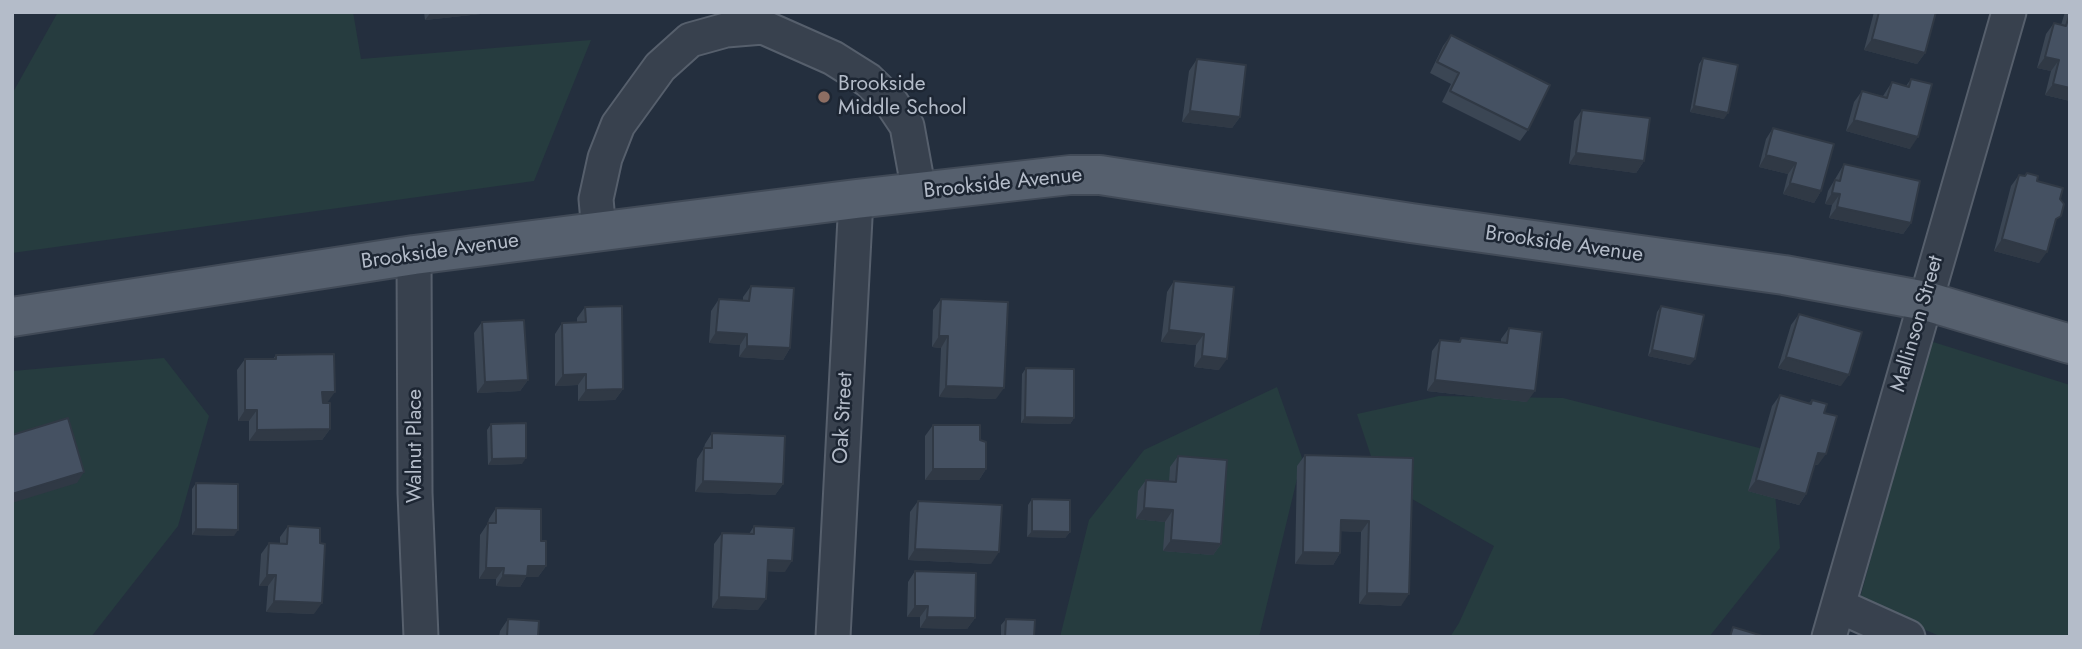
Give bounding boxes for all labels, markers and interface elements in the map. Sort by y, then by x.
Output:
place label: Brookside Middle School [838,72,967,122]
marker: Brookside Middle School [816,89,832,105]
street label: Brookside Avenue [923,163,1083,205]
street label: Brookside Avenue [1483,221,1645,269]
street label: Brookside Avenue [359,228,521,276]
street label: Mallinson Street [1887,253,1949,395]
street label: Oak Street [829,371,859,465]
street label: Walnut Place [403,389,429,503]

